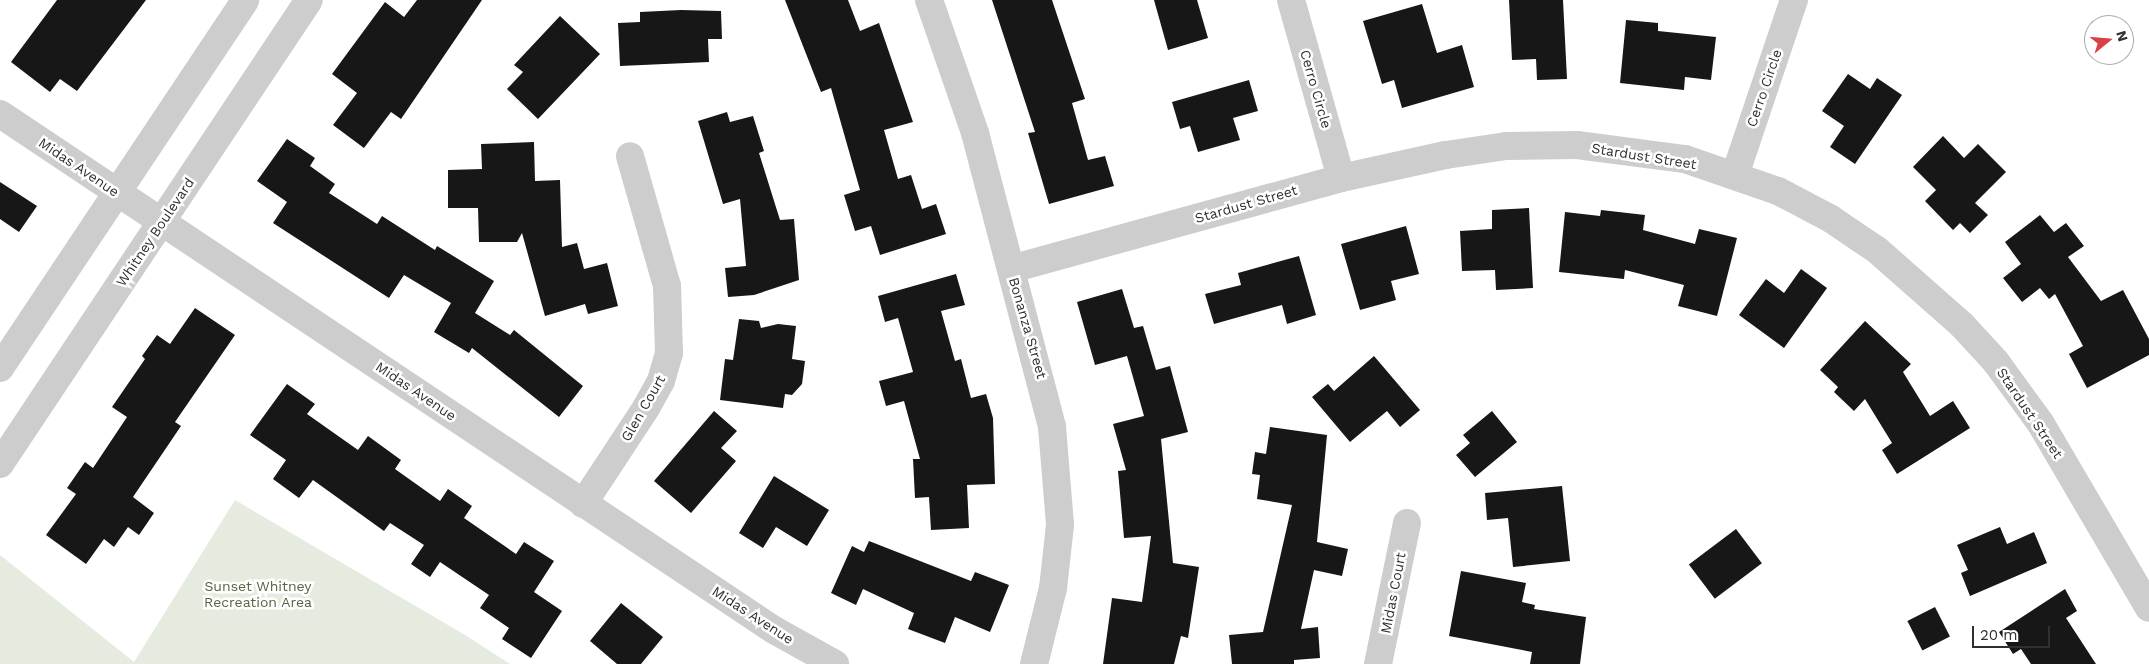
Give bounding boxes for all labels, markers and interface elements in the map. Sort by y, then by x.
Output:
north arrow [2084,15,2134,65]
text: N [2113,29,2132,43]
street label: Cerro Circle [1743,47,1785,129]
street label: Cerro Circle [1297,48,1335,130]
street label: Midas Avenue [35,134,123,200]
street label: Stardust Street [1590,139,1698,173]
street label: Whitney Boulevard [112,174,198,290]
street label: Stardust Street [1193,181,1299,227]
street label: Bonanza Street [1005,275,1051,381]
street label: Midas Avenue [372,358,460,424]
street label: Stardust Street [1993,364,2067,462]
street label: Glen Court [617,372,669,444]
street label: Midas Court [1377,551,1409,635]
park label: Sunset Whitney Recreation Area [204,578,312,610]
street label: Midas Avenue [709,582,797,648]
scale bar [1974,616,2052,648]
text: 20 m [1980,626,2018,644]

